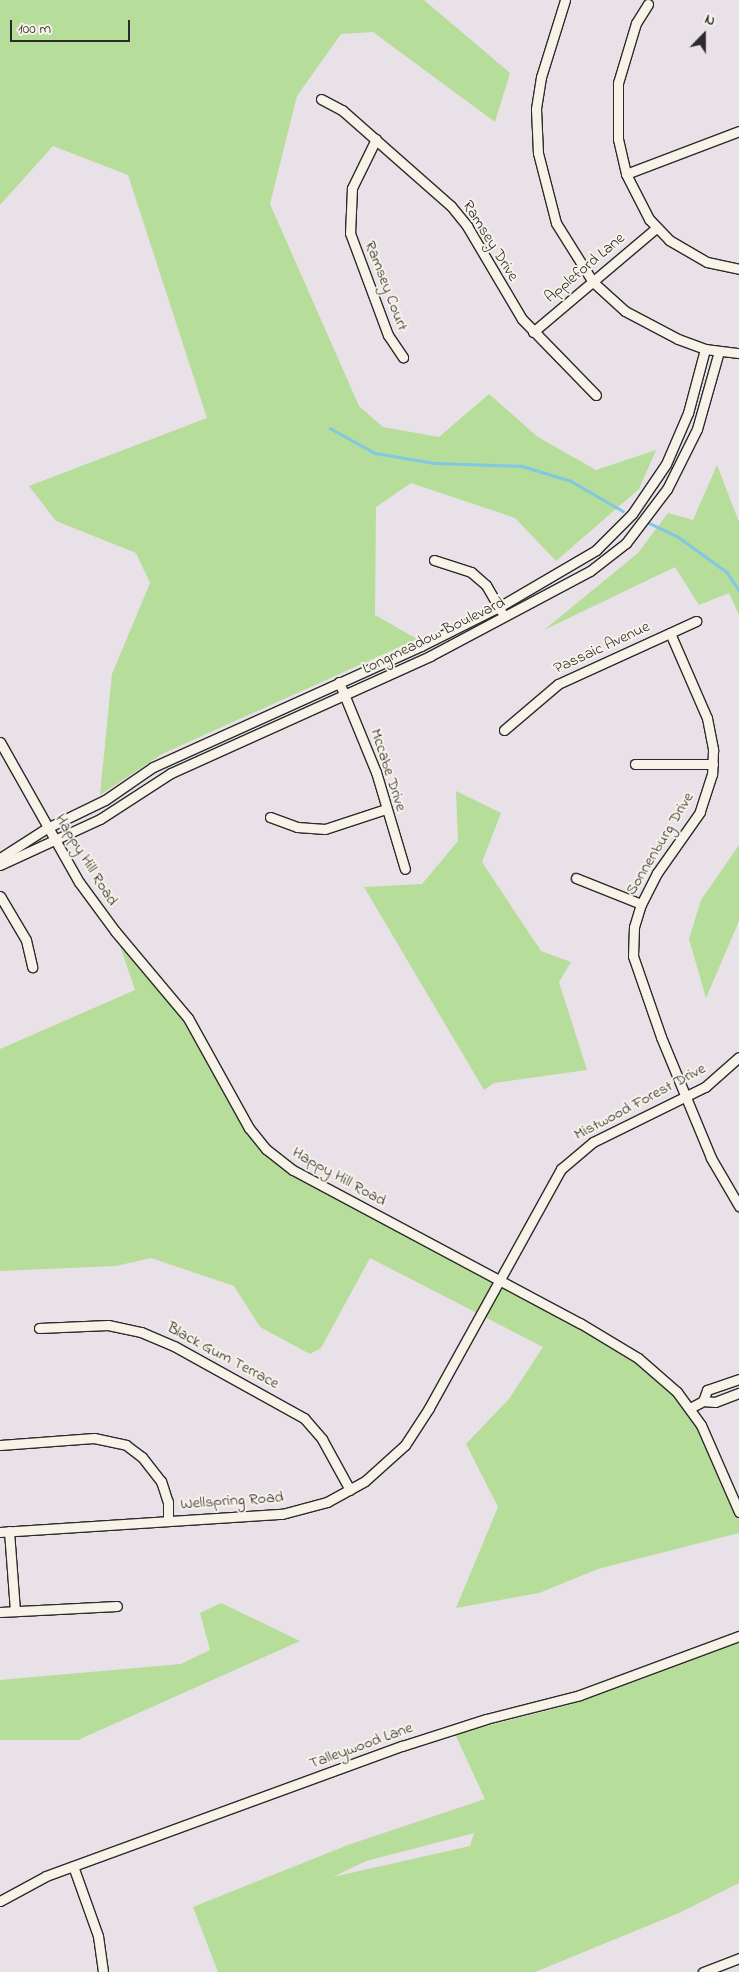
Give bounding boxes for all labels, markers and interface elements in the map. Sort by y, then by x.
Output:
text: N [701,9,718,32]
scale bar [12,10,132,42]
north arrow [679,10,729,60]
text: 100 m [18,18,51,40]
street label: Ramsey Drive [458,197,522,285]
street label: Appleford Lane [541,229,629,307]
street label: Ramsey Court [360,238,412,334]
street label: Longmeadow Boulevard [360,593,508,679]
street label: Passaic Avenue [551,617,653,679]
street label: Mccabe Drive [366,726,410,814]
street label: Sonnenburg Drive [622,789,698,899]
street label: Happy Hill Road [50,811,122,909]
street label: Mistwood Forest Drive [571,1059,709,1145]
street label: Happy Hill Road [289,1143,389,1211]
street label: Black Gum Terrace [164,1318,282,1394]
street label: Wellspring Road [180,1488,284,1514]
street label: Talleywood Lane [307,1718,415,1774]

